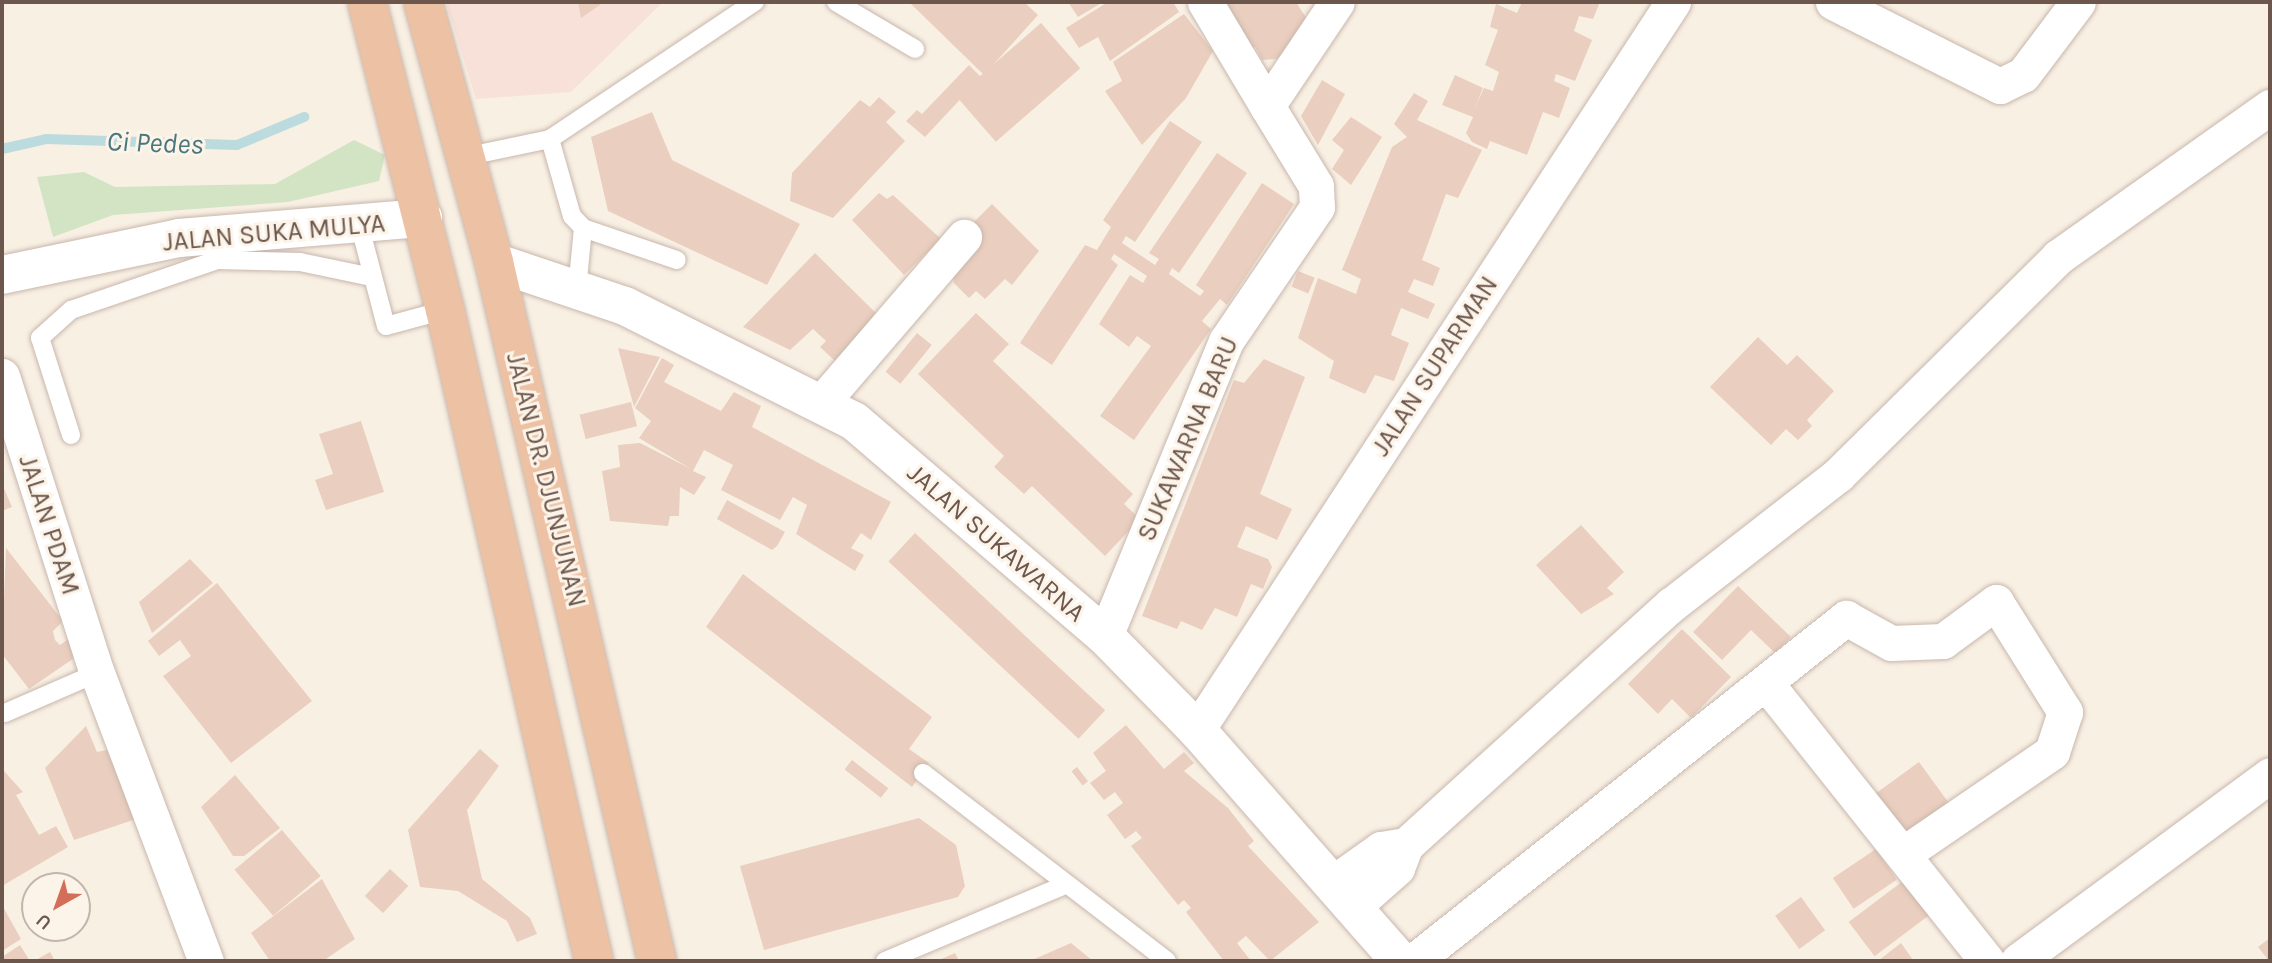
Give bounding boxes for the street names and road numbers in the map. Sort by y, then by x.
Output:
street label: JALAN SUKA MULYA [162,208,386,258]
street label: JALAN SUPARMAN [1365,270,1505,462]
street label: SUKAWARNA BARU [1131,332,1245,546]
street label: JALAN DR. DJUNJUNAN [499,350,593,610]
street label: JALAN PDAM [12,451,86,599]
street label: JALAN SUKAWARNA [901,457,1091,629]

